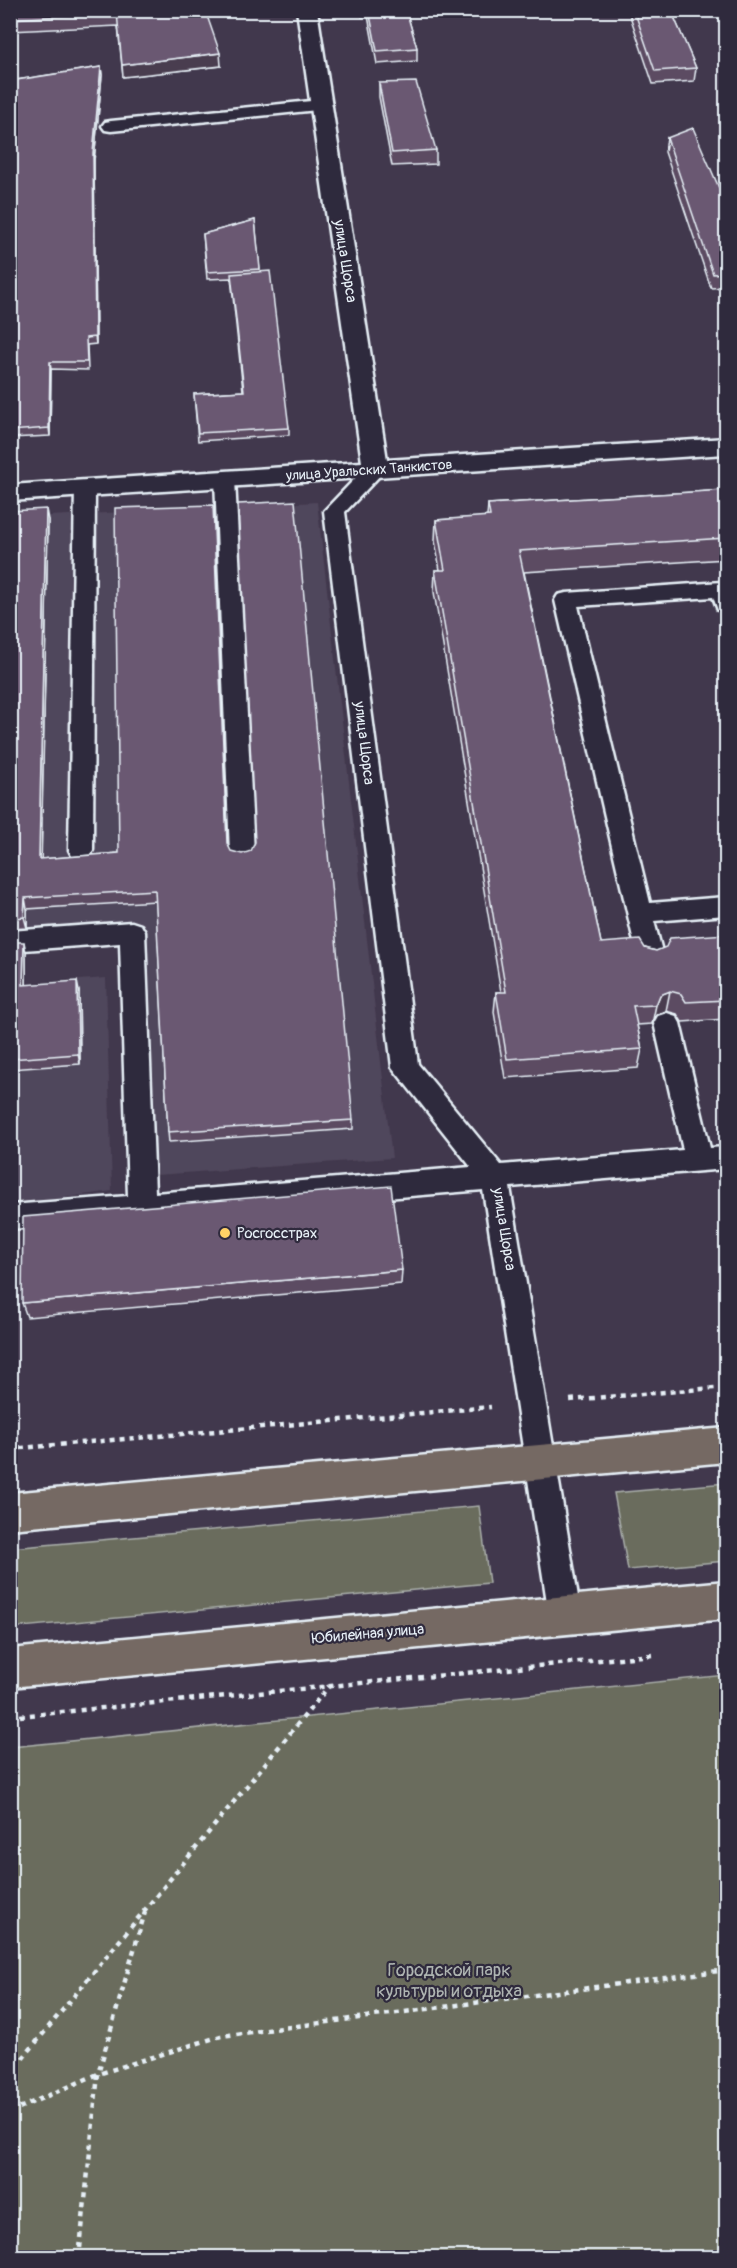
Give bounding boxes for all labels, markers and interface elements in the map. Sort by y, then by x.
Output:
street label: улица Щорса [329,217,361,304]
street label: улица Уральских Танкистов [284,456,453,484]
street label: улица Щорса [349,699,379,786]
street label: улица Щорса [488,1185,520,1272]
place label: Росгосстрах [237,1224,317,1243]
marker: Росгосстрах [218,1226,232,1240]
street label: Юбилейная улица [311,1620,425,1648]
park label: Городской парк культуры и отдыха [376,1959,522,2003]

